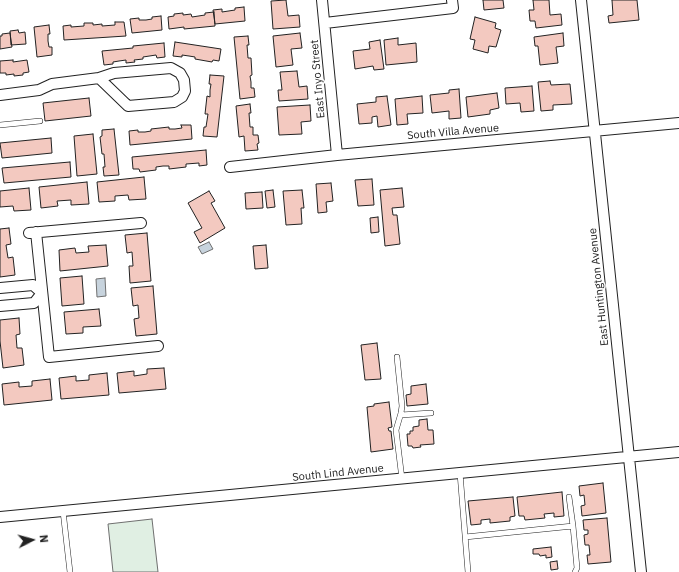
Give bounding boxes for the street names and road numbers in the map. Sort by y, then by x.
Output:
street label: East Inyo Street [308,39,328,119]
street label: South Villa Avenue [407,121,499,143]
street label: East Huntington Avenue [586,227,612,347]
street label: South Lind Avenue [292,462,384,484]

